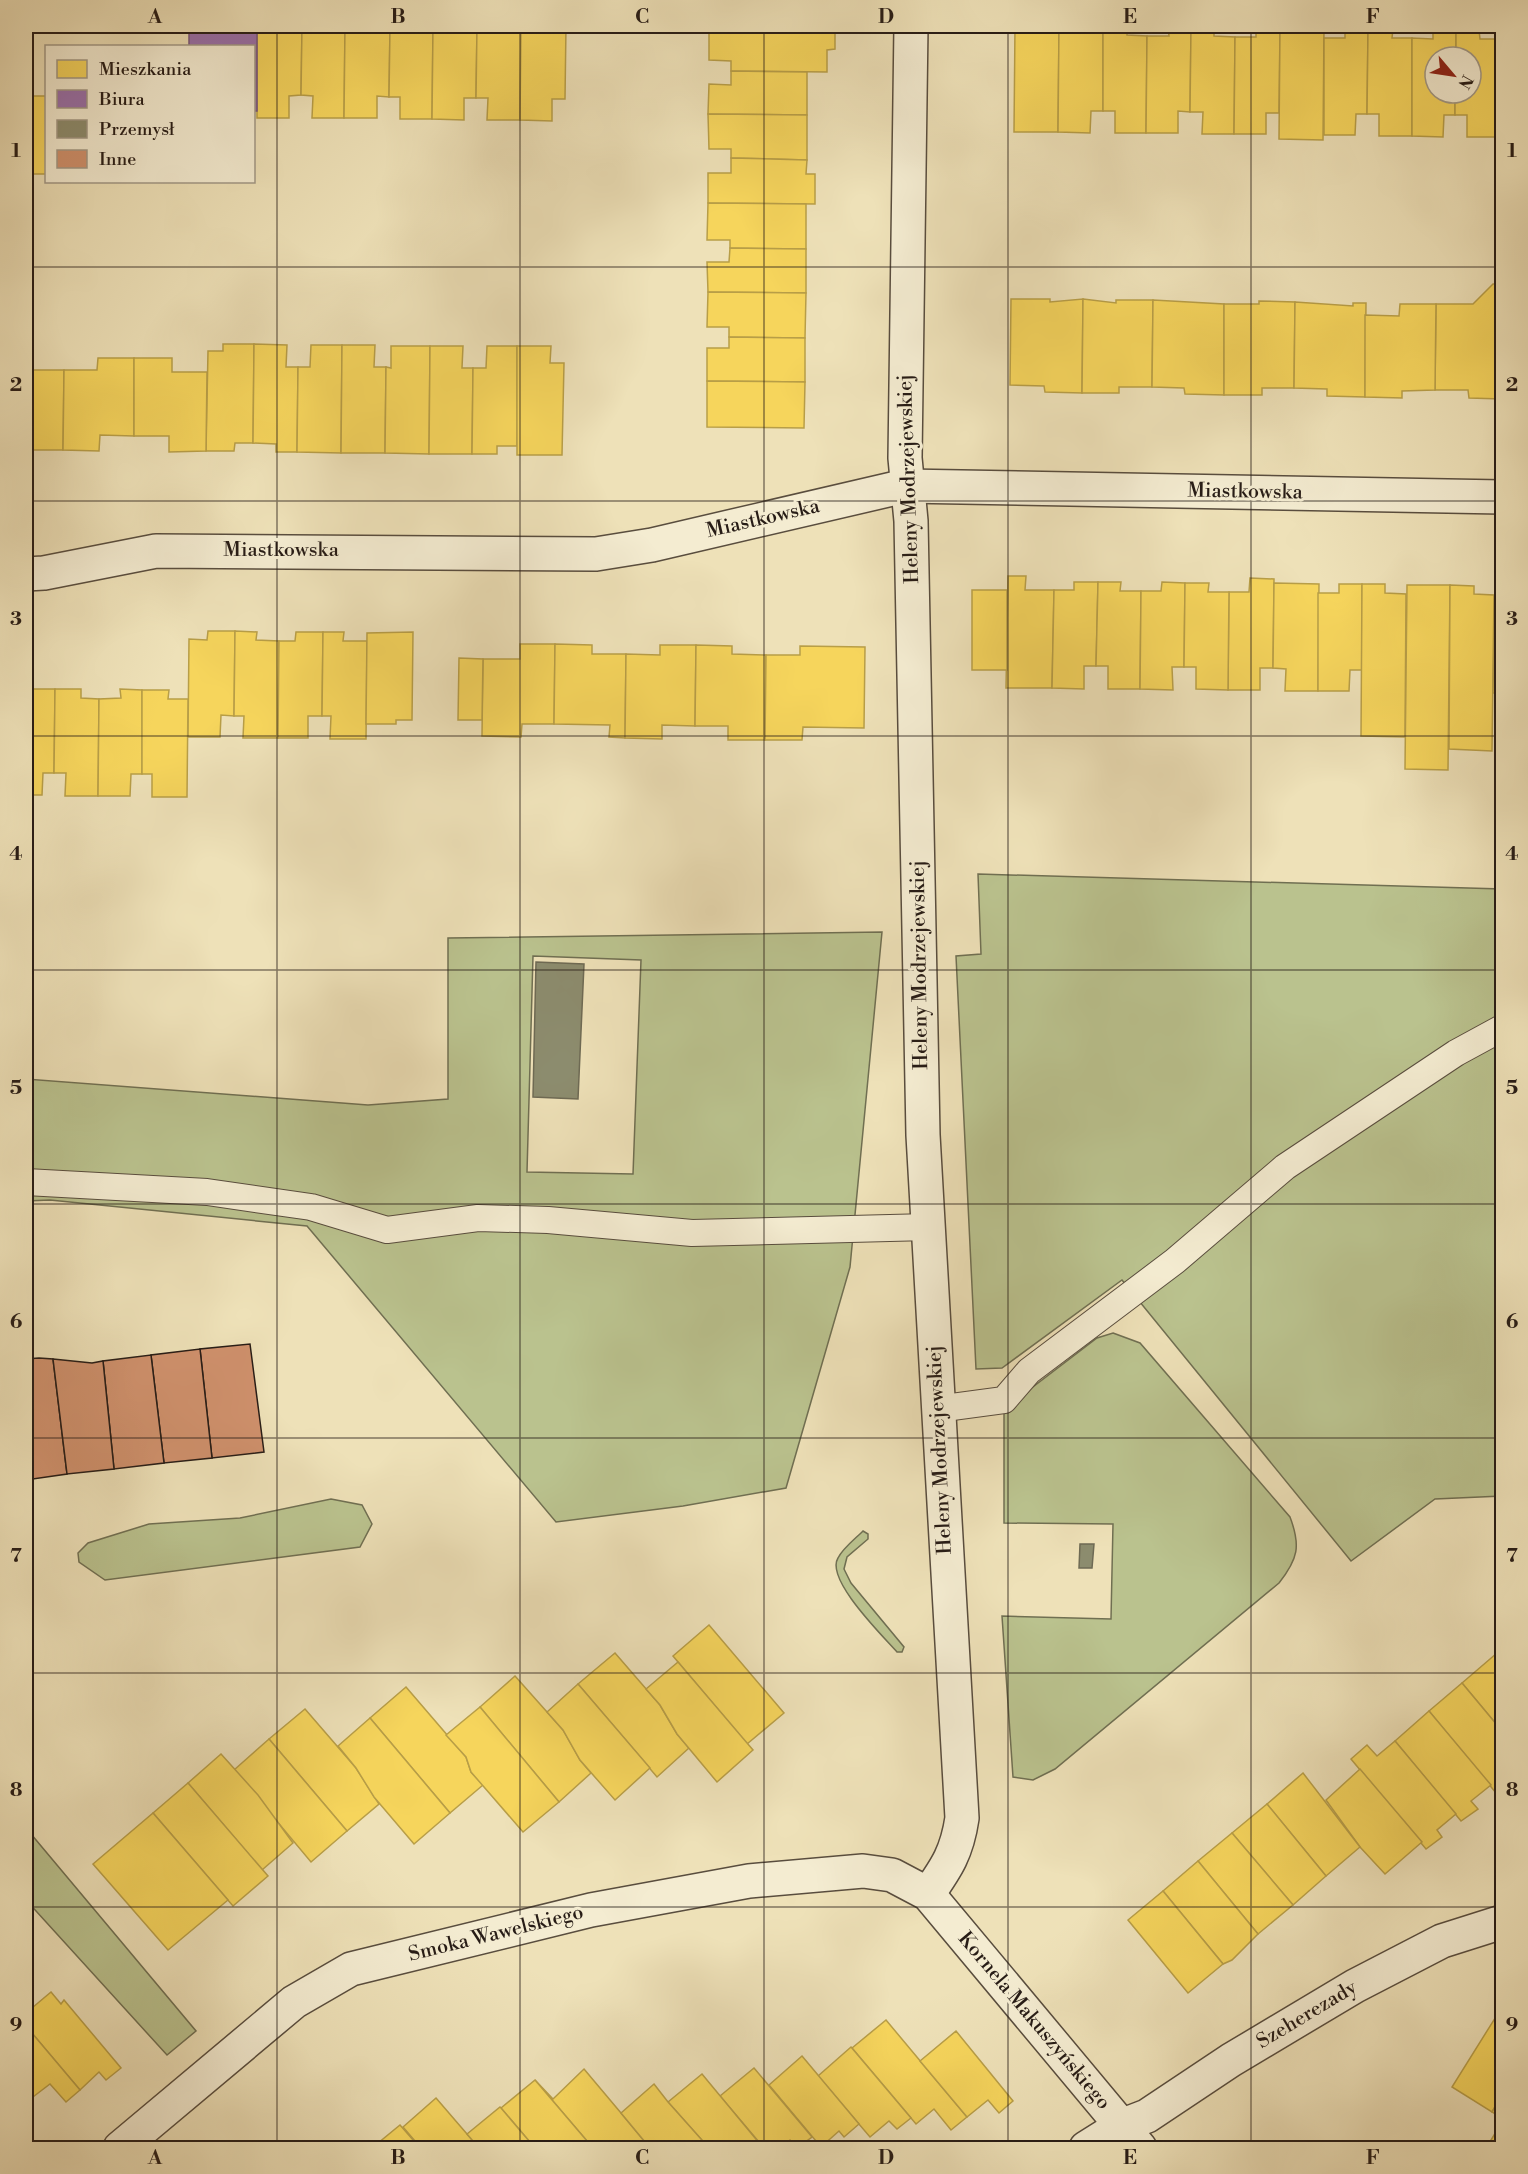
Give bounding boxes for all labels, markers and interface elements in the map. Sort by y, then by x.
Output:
text: A [147,5,163,30]
text: B [390,5,406,30]
text: C [635,5,649,30]
text: D [878,5,894,30]
text: E [1123,5,1137,30]
text: F [1366,5,1380,30]
legend [45,45,255,183]
north arrow [1423,45,1483,105]
text: Mieszkania [99,58,192,81]
text: N [1453,71,1477,92]
text: Biura [98,88,146,111]
text: Przemysł [99,118,175,141]
text: 1 [11,139,21,164]
text: 1 [1507,139,1517,164]
text: Inne [99,148,136,171]
text: 2 [10,373,22,398]
text: 2 [1506,373,1518,398]
street label: Heleny Modrzejewskiej [893,374,925,584]
street label: Miastkowska [1187,478,1304,506]
street label: Miastkowska [704,494,823,544]
street label: Miastkowska [223,538,340,563]
text: 3 [10,607,22,632]
text: 3 [1506,607,1518,632]
text: 4 [9,842,23,867]
text: 4 [1505,842,1519,867]
street label: Heleny Modrzejewskiej [906,860,934,1070]
text: 5 [10,1076,22,1101]
text: 5 [1506,1076,1518,1101]
text: 6 [10,1310,23,1335]
text: 6 [1506,1310,1519,1335]
street label: Heleny Modrzejewskiej [922,1345,958,1555]
text: 7 [10,1544,22,1569]
text: 7 [1506,1544,1518,1569]
text: 8 [10,1778,23,1803]
text: 8 [1506,1778,1519,1803]
street label: Smoka Wawelskiego [406,1900,586,1968]
street label: Kornela Makuszyńskiego [952,1927,1116,2115]
street label: Szeherezady [1252,1975,1362,2055]
text: 9 [10,2013,22,2038]
text: 9 [1506,2013,1518,2038]
text: A [147,2146,163,2171]
text: B [390,2146,406,2171]
text: C [635,2146,649,2171]
text: D [878,2146,894,2171]
text: E [1123,2146,1137,2171]
text: F [1366,2146,1380,2171]

